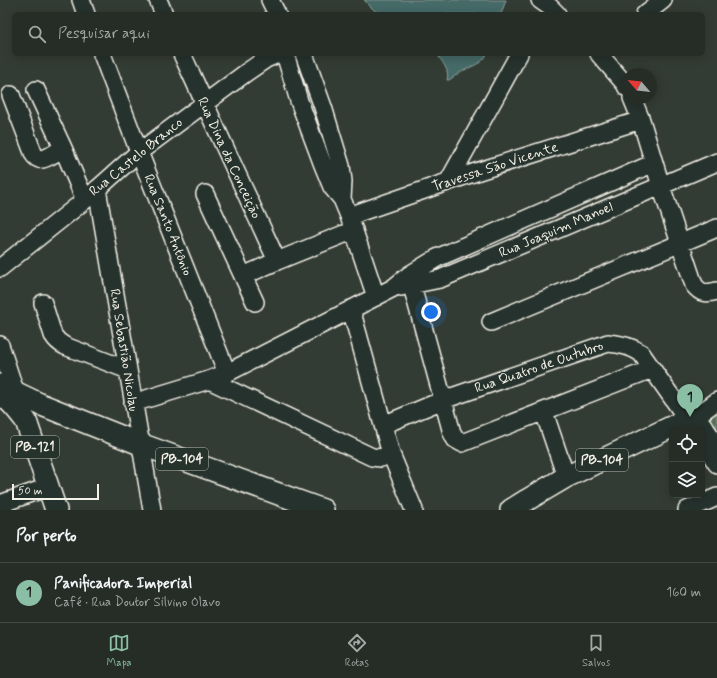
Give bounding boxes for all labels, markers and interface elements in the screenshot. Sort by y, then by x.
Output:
search box [12,12,705,56]
icon: search [26,23,48,45]
text: Pesquisar aqui [58,24,150,44]
north arrow [621,68,657,104]
street label: Rua Dina da Conceição [193,94,265,222]
street label: Rua Castelo Branco [85,114,187,200]
street label: Travessa São Vicente [430,138,560,196]
street label: Rua Santo Antônio [139,172,197,279]
street label: Rua Joaquim Manoel [496,198,616,262]
street label: Rua Sebastião Nicolau [105,287,143,413]
your location [421,302,441,322]
street label: Rua Quatro de Outubro [472,337,606,397]
pin: 1 [677,384,703,417]
map controls [669,426,705,498]
button: locate [669,426,705,462]
road number: PB-121 [11,436,59,458]
road number: PB-104 [156,448,208,470]
road number: PB-104 [576,449,628,471]
button: layers [669,462,705,498]
scale bar [12,482,99,501]
text: 50 m [18,484,43,498]
text: Por perto [16,525,77,547]
text: Panificadora Imperial [54,574,192,594]
text: 1 [26,584,32,601]
text: 160 m [666,584,701,601]
text: Café · Rua Doutor Silvino Olavo [54,594,220,611]
tab: Mapa [107,632,132,670]
tab: Rotas [345,632,369,670]
tab: Salvos [582,632,610,670]

